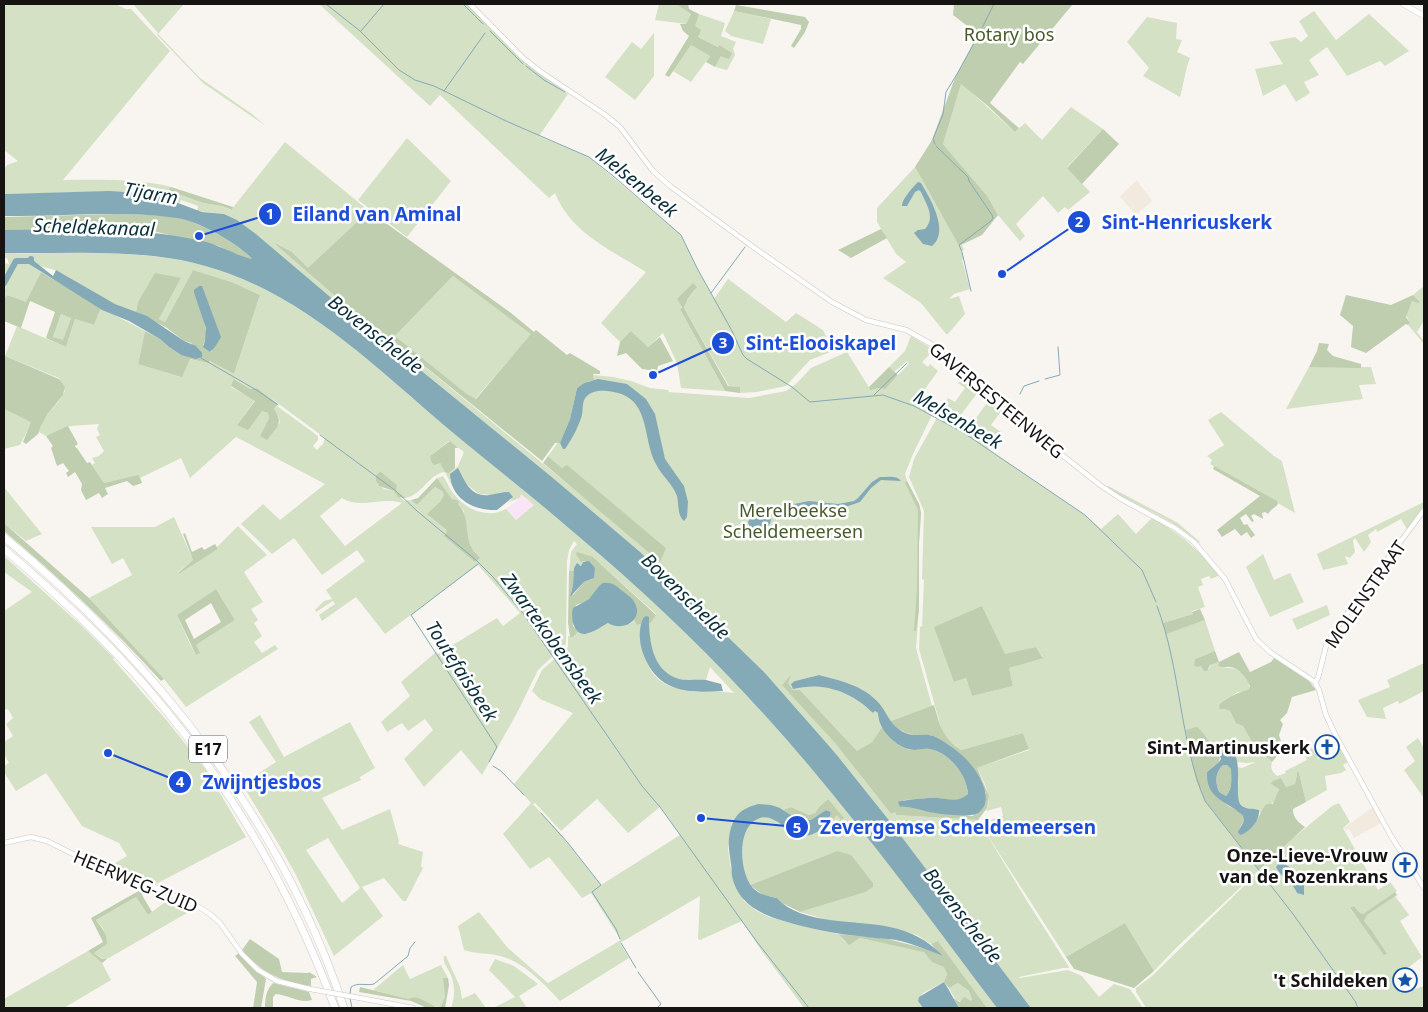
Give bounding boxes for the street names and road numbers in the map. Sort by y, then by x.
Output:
street label: GAVERSESTEENWEG [924,336,1070,464]
street label: MOLENSTRAAT [1319,535,1411,653]
road number: E17 [189,736,227,762]
street label: HEERWEG-ZUID [70,844,202,918]

